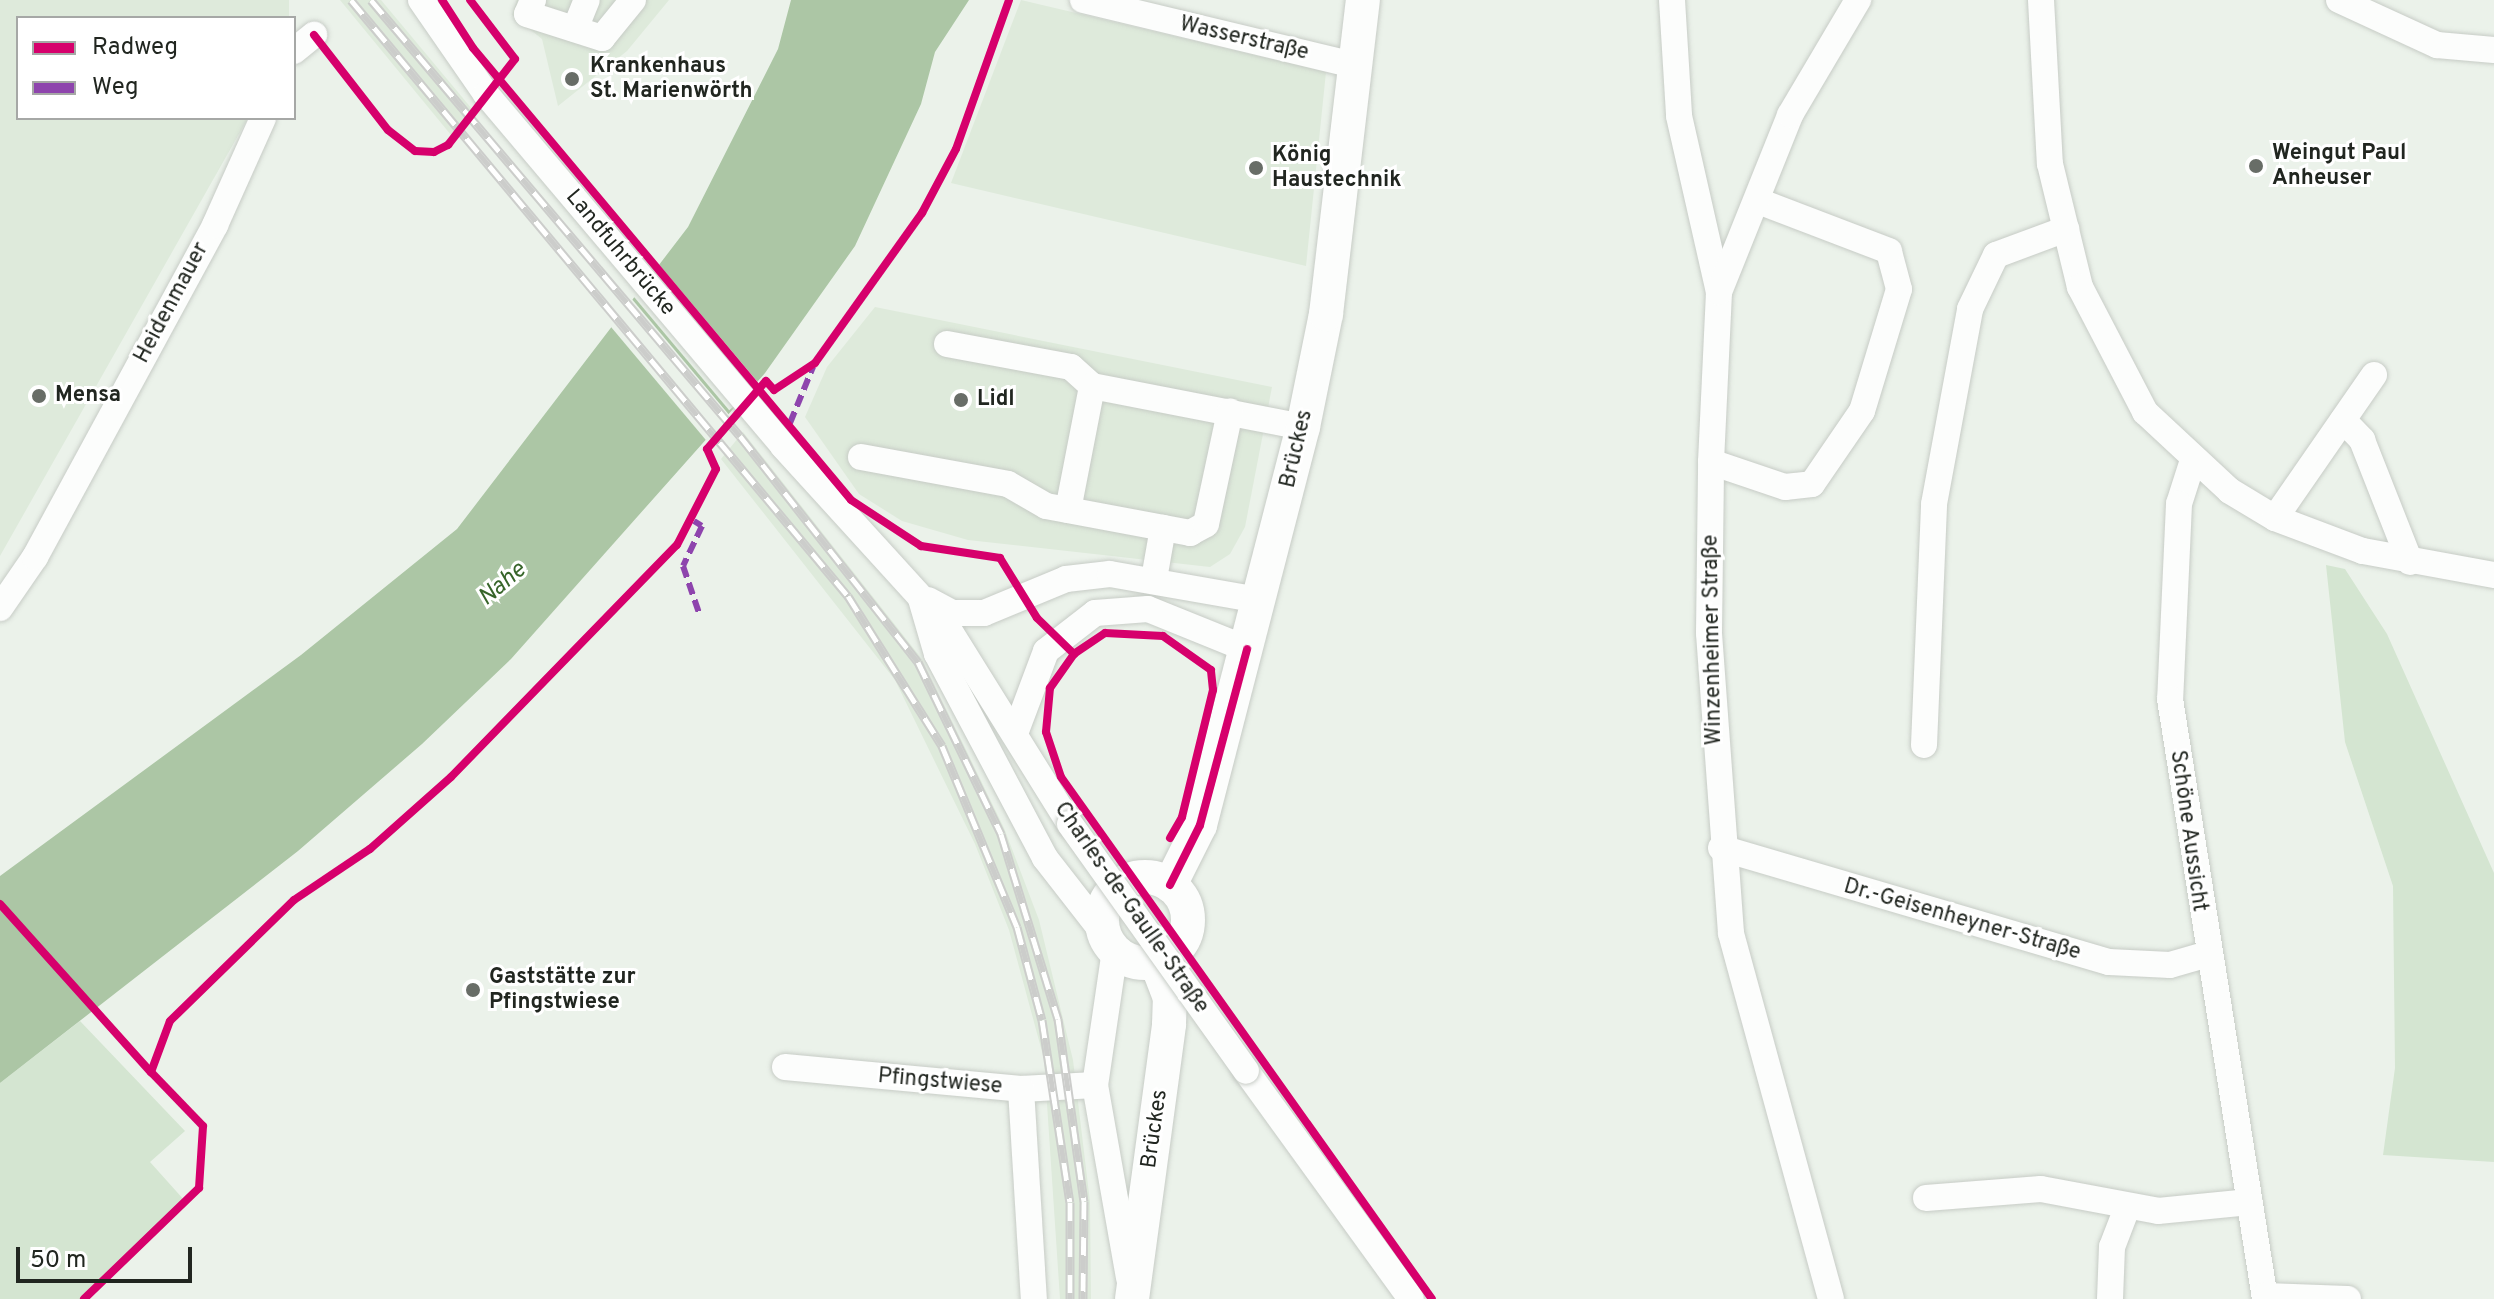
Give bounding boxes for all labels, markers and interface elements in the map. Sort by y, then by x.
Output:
street label: Wasserstraße [1177,11,1311,67]
legend [16,16,296,120]
text: Radweg [92,33,178,63]
place label: Krankenhaus St. Marienwörth [590,53,753,104]
marker: Krankenhaus St. Marienwörth [561,68,583,90]
text: Weg [92,73,139,103]
place label: Weingut Paul Anheuser [2272,140,2406,192]
place label: König Haustechnik [1272,142,1401,194]
marker: Weingut Paul Anheuser [2247,157,2265,175]
marker: König Haustechnik [1247,159,1265,177]
street label: Landfuhrbrücke [560,185,680,321]
street label: Heidenmauer [129,238,215,368]
place label: Mensa [55,383,121,409]
marker: Mensa [30,387,48,405]
place label: Lidl [977,387,1015,413]
marker: Lidl [952,391,970,409]
street label: Brückes [1275,407,1319,491]
street label: Winzenheimer Straße [1698,534,1728,746]
water label: Nahe [473,557,533,613]
street label: Schöne Aussicht [2164,748,2212,914]
street label: Charles-de-Gaulle-Straße [1048,797,1214,1019]
street label: Dr.-Geisenheyner-Straße [1840,874,2084,966]
place label: Gaststätte zur Pfingstwiese [489,964,636,1016]
marker: Gaststätte zur Pfingstwiese [464,981,482,999]
street label: Pfingstwiese [877,1063,1003,1101]
street label: Brückes [1136,1088,1174,1170]
scale bar [20,1231,196,1281]
text: 50 m [30,1246,86,1276]

